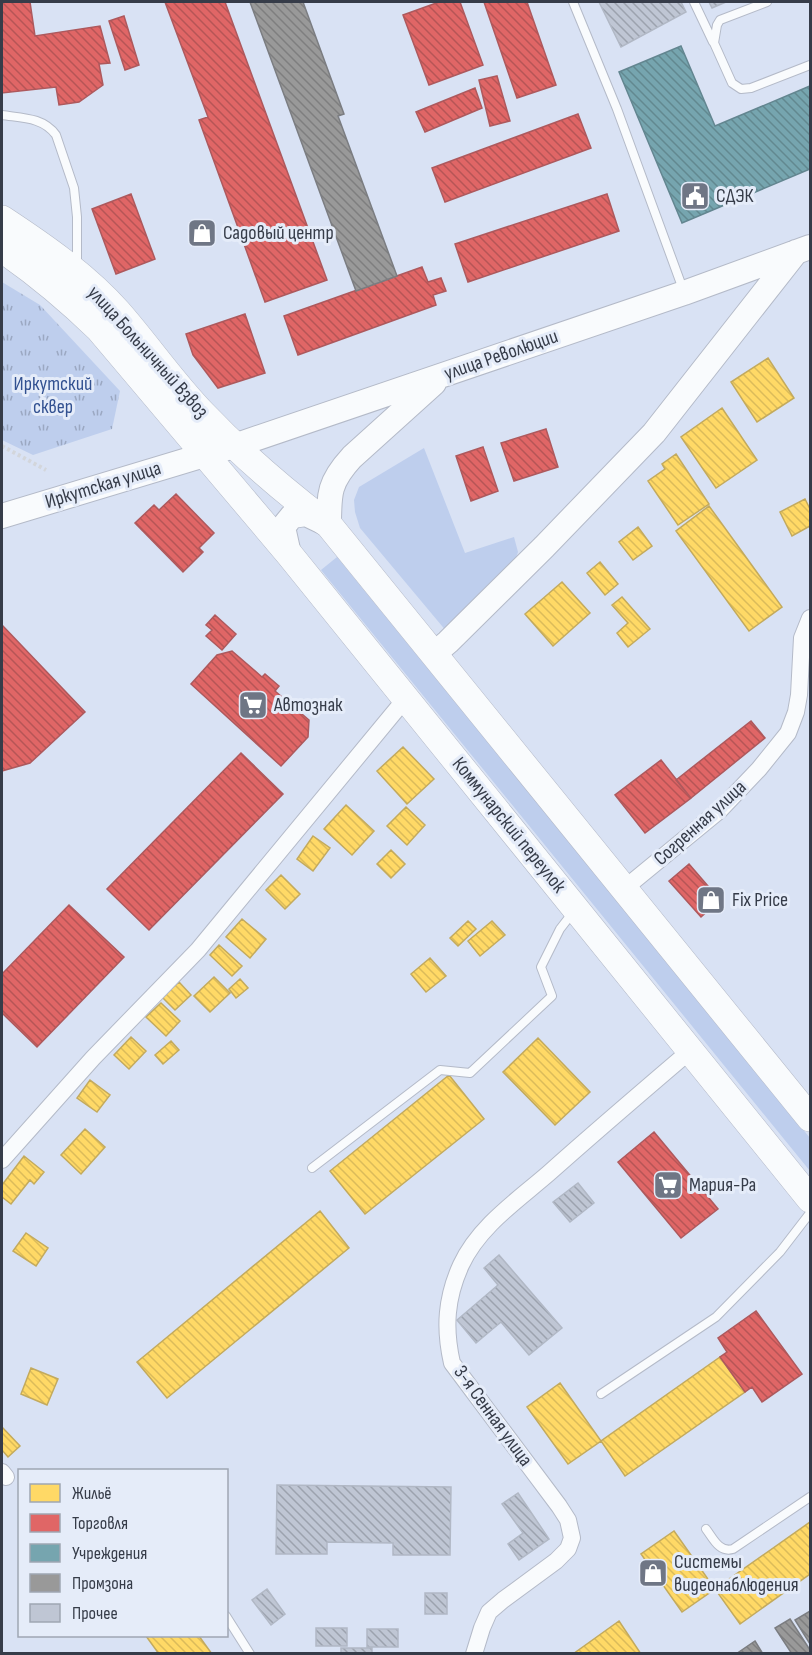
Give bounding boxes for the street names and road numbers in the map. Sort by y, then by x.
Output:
street label: улица Больничный Взвоз [82,281,214,423]
street label: улица Революции [441,324,561,386]
street label: Иркутская улица [42,456,164,514]
street label: Коммунарский переулок [447,752,571,898]
street label: Согренная улица [649,775,751,871]
street label: 3-я Сенная улица [448,1361,538,1471]

